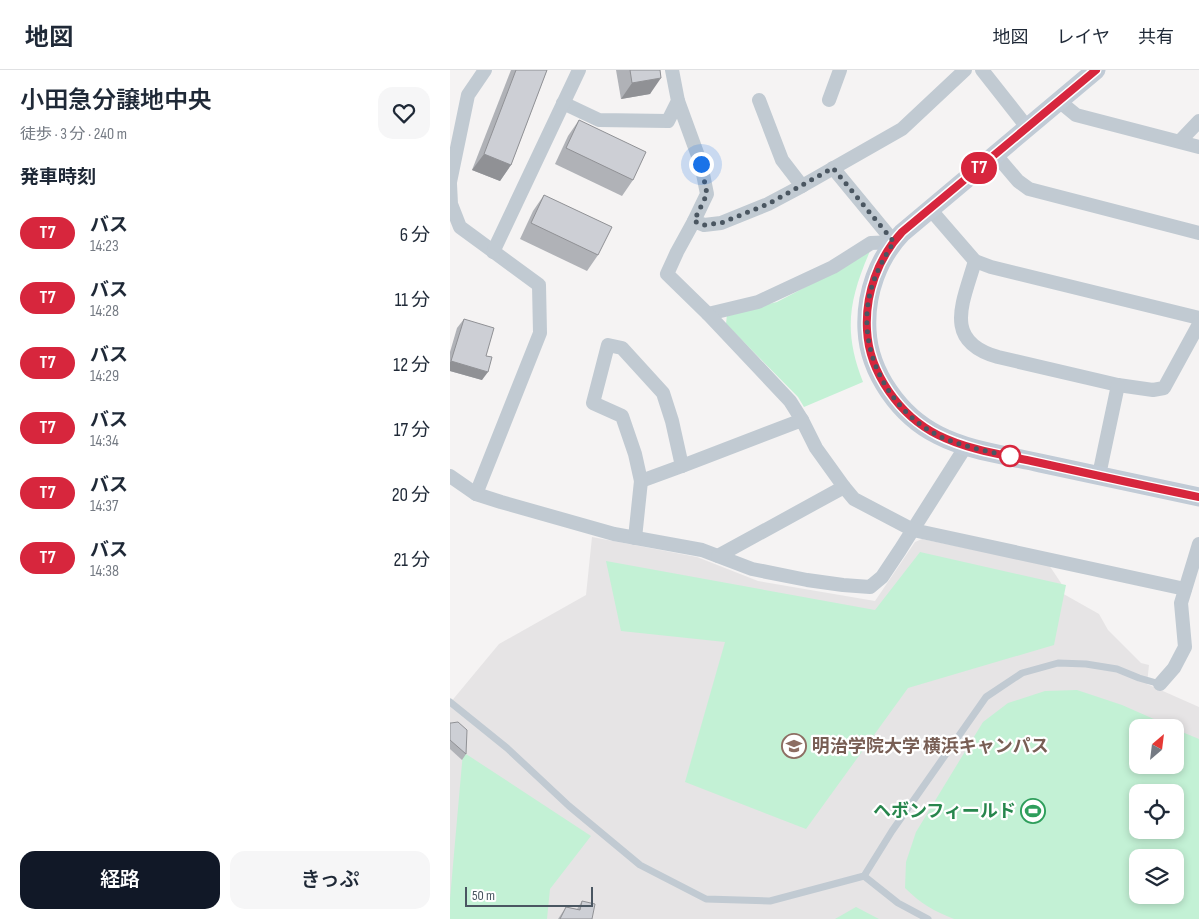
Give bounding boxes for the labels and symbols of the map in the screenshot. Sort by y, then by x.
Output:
your location [689,152,714,177]
line badge: T7 [956,152,1002,184]
unlabelled marker [999,445,1021,467]
north arrow [1129,719,1184,774]
school or university icon: 明治学院大学 横浜キャンパス [781,733,807,759]
place label: 明治学院大学 横浜キャンパス [812,736,1049,757]
sports icon: ヘボンフィールド [1020,798,1046,824]
place label: ヘボンフィールド [873,801,1016,822]
scale bar [465,884,592,907]

